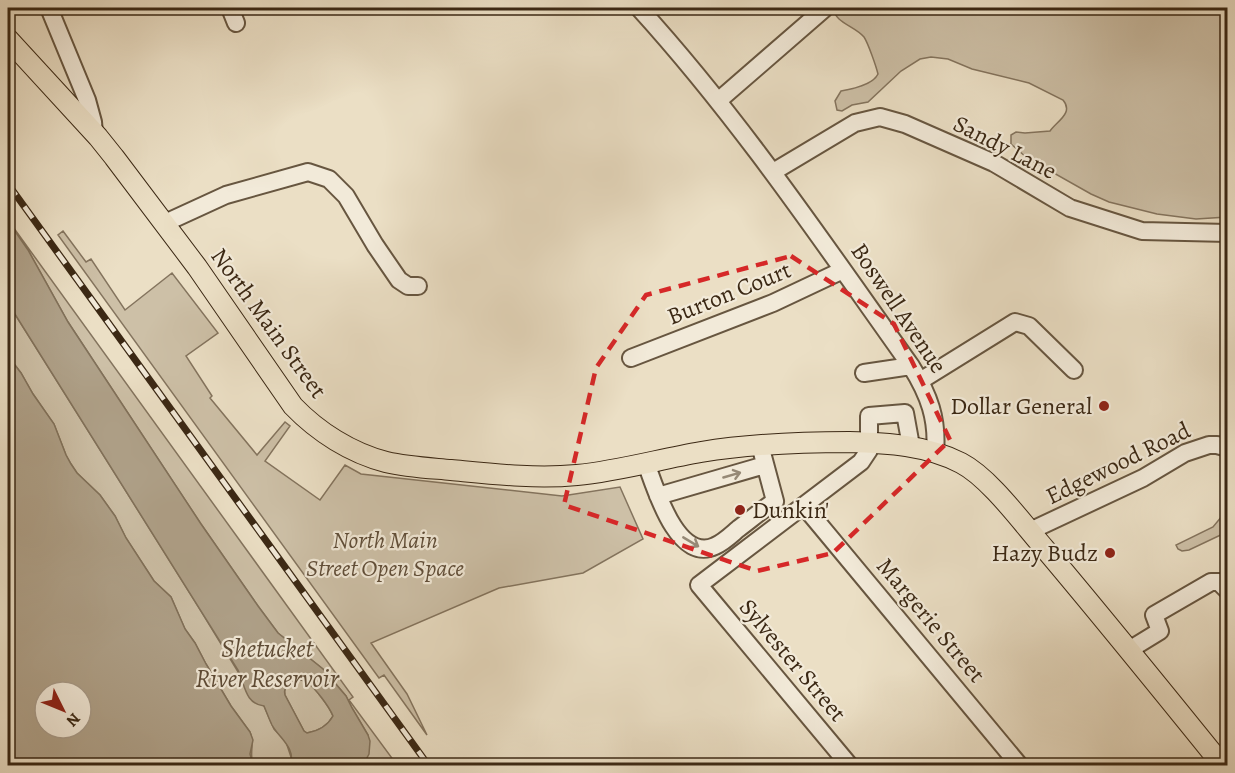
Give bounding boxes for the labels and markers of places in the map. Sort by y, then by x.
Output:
place label: Dollar General [950,390,1092,422]
marker: Dollar General [1097,399,1111,413]
place label: Dunkin' [752,494,829,526]
marker: Dunkin' [733,503,747,517]
place label: Hazy Budz [991,537,1098,569]
marker: Hazy Budz [1103,546,1117,560]

